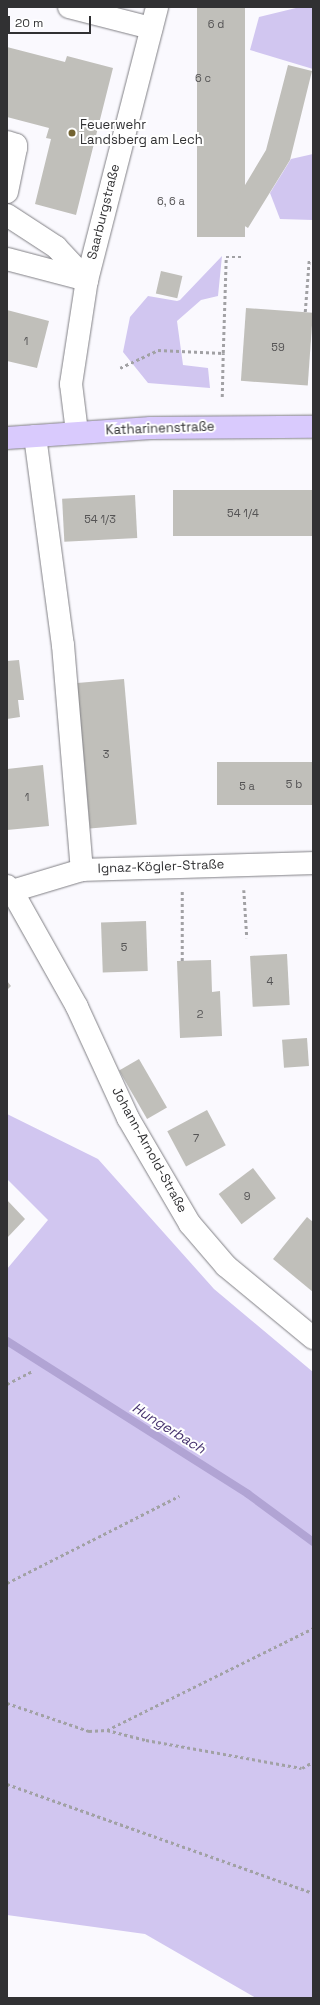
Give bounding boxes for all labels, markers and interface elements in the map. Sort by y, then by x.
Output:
scale bar [10,8,93,34]
text: 20 m [15,15,43,31]
house number: 6 d [208,17,224,31]
house number: 6 c [195,71,211,85]
place label: Feuerwehr Landsberg am Lech [80,118,203,149]
marker: Feuerwehr Landsberg am Lech [67,128,77,138]
street label: Saarburgstraße [85,163,123,261]
house number: 6, 6 a [157,194,185,208]
house number: 1 [24,334,28,348]
house number: 59 [271,340,285,354]
street label: Katharinenstraße [105,419,215,439]
house number: 54 1/4 [227,506,259,520]
house number: 54 1/3 [84,512,116,526]
house number: 3 [103,747,109,761]
house number: 5 b [286,777,302,791]
house number: 5 a [239,779,255,793]
house number: 1 [25,790,29,804]
street label: Ignaz-Kögler-Straße [97,857,225,877]
house number: 5 [121,940,127,954]
house number: 4 [267,974,273,988]
house number: 2 [197,1007,203,1021]
street label: Johann-Arnold-Straße [108,1085,190,1215]
house number: 7 [193,1131,199,1145]
house number: 9 [244,1189,250,1203]
water label: Hungerbach [129,1399,209,1457]

